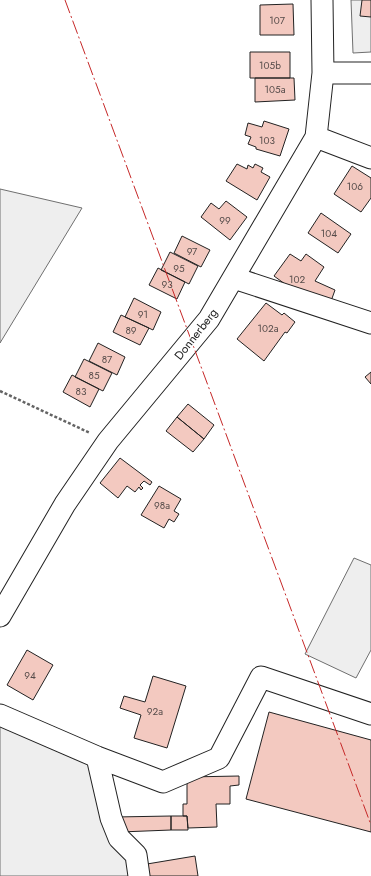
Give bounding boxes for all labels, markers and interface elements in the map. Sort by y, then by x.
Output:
house number: 107 [269,13,286,28]
house number: 105b [259,58,281,73]
house number: 105a [265,82,286,97]
house number: 103 [259,133,276,148]
house number: 106 [347,179,363,194]
house number: 99 [219,213,231,228]
house number: 104 [321,226,337,241]
house number: 97 [187,244,198,259]
house number: 95 [173,261,185,276]
house number: 102 [289,272,305,287]
house number: 93 [161,277,173,292]
street label: Donnerberg [170,304,222,364]
house number: 91 [138,307,148,322]
house number: 102a [258,321,279,336]
house number: 89 [125,323,137,338]
house number: 87 [102,352,113,367]
house number: 85 [88,368,100,383]
house number: 83 [76,384,87,399]
house number: 98a [154,498,170,513]
house number: 94 [24,668,36,683]
house number: 92a [147,704,163,719]

